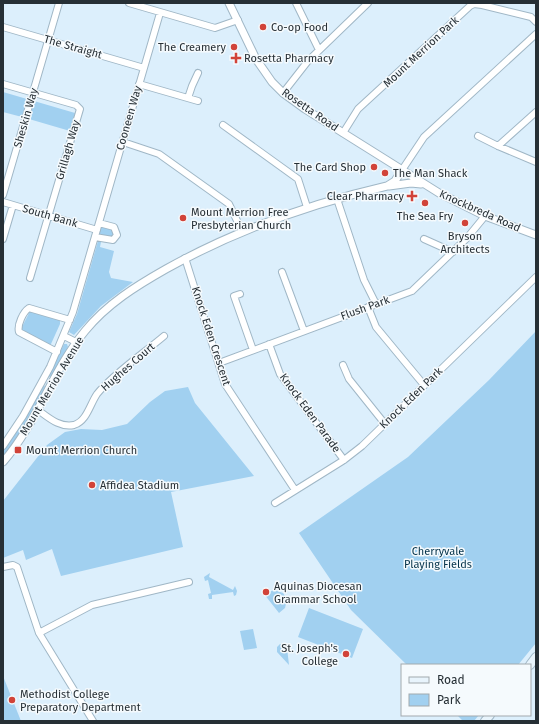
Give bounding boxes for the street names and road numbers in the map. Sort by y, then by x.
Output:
street label: Mount Merrion Park [381,13,462,90]
street label: The Straight [42,32,104,62]
street label: Cooneen Way [114,84,145,152]
street label: Sheskin Way [11,86,41,149]
street label: Rosetta Road [279,86,341,134]
street label: Grillagh Way [53,118,83,181]
street label: Knockbreda Road [437,187,523,235]
street label: South Bank [21,202,79,230]
street label: Knock Eden Crescent [189,285,233,387]
street label: Flush Park [339,293,392,323]
street label: Mount Merrion Avenue [17,334,87,438]
street label: Hughes Court [98,340,158,394]
street label: Knock Eden Park [377,364,445,431]
street label: Knock Eden Parade [277,371,343,455]

